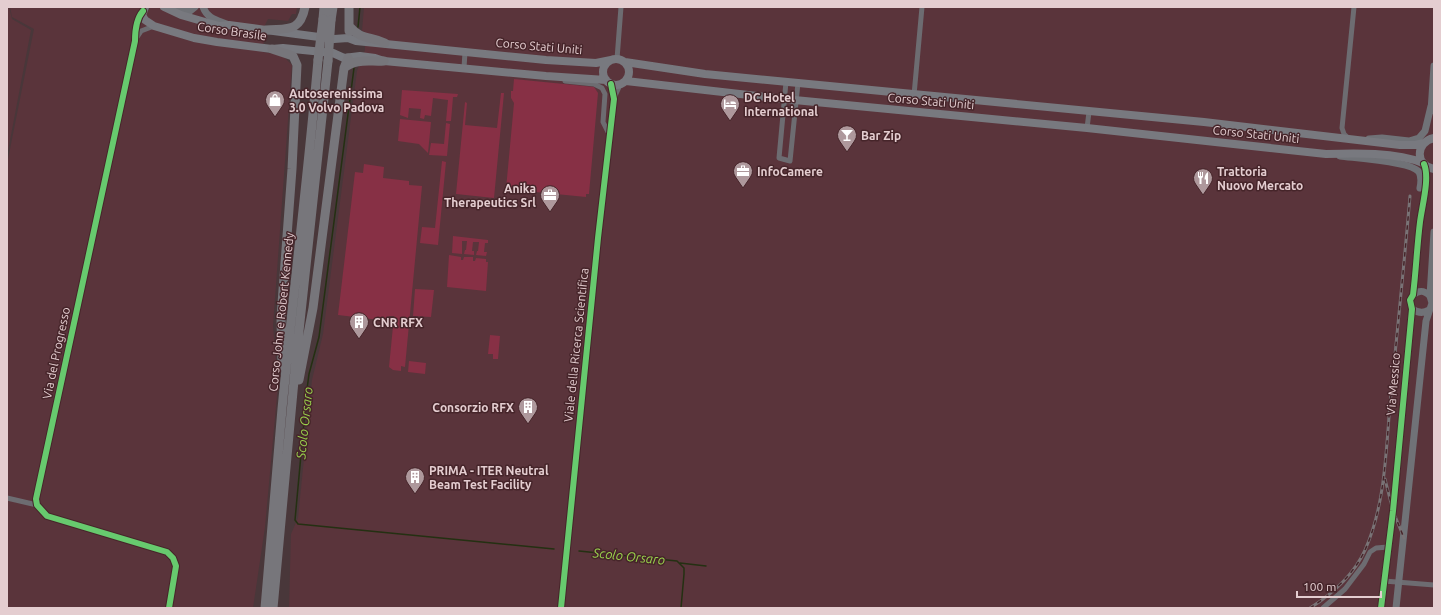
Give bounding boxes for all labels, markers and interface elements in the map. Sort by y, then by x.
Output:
street label: Corso Brasile [196,20,268,42]
street label: Corso Stati Uniti [495,36,583,56]
place label: Autoserenissima 3.0 Volvo Padova [289,87,384,114]
shop icon: Autoserenissima 3.0 Volvo Padova [264,89,286,117]
place label: DC Hotel International [744,91,818,118]
street label: Corso Stati Uniti [887,91,975,111]
hotel icon: DC Hotel International [719,93,741,121]
street label: Corso Stati Uniti [1212,123,1300,145]
bar icon: Bar Zip [836,124,858,152]
place label: Bar Zip [861,129,901,142]
office icon: InfoCamere [732,160,754,188]
place label: InfoCamere [757,165,823,178]
place label: Trattoria Nuovo Mercato [1217,165,1303,192]
restaurant icon: Trattoria Nuovo Mercato [1192,167,1214,195]
place label: Anika Therapeutics Srl [444,182,536,209]
office icon: Anika Therapeutics Srl [539,184,561,212]
street label: Corso John e Robert Kennedy [266,232,296,392]
street label: Viale della Ricerca Scientifica [561,267,591,423]
street label: Via del Progresso [40,306,72,400]
building icon: CNR RFX [348,311,370,339]
place label: CNR RFX [373,316,423,329]
street label: Via Messico [1384,352,1402,416]
water label: Scolo Orsaro [293,386,315,461]
building icon: Consorzio RFX [517,396,539,424]
place label: Consorzio RFX [432,401,514,414]
place label: PRIMA - ITER Neutral Beam Test Facility [429,464,549,491]
building icon: PRIMA - ITER Neutral Beam Test Facility [404,466,426,494]
water label: Scolo Orsaro [591,545,666,567]
scale bar [1297,573,1381,599]
text: 100 m [1303,580,1336,593]

